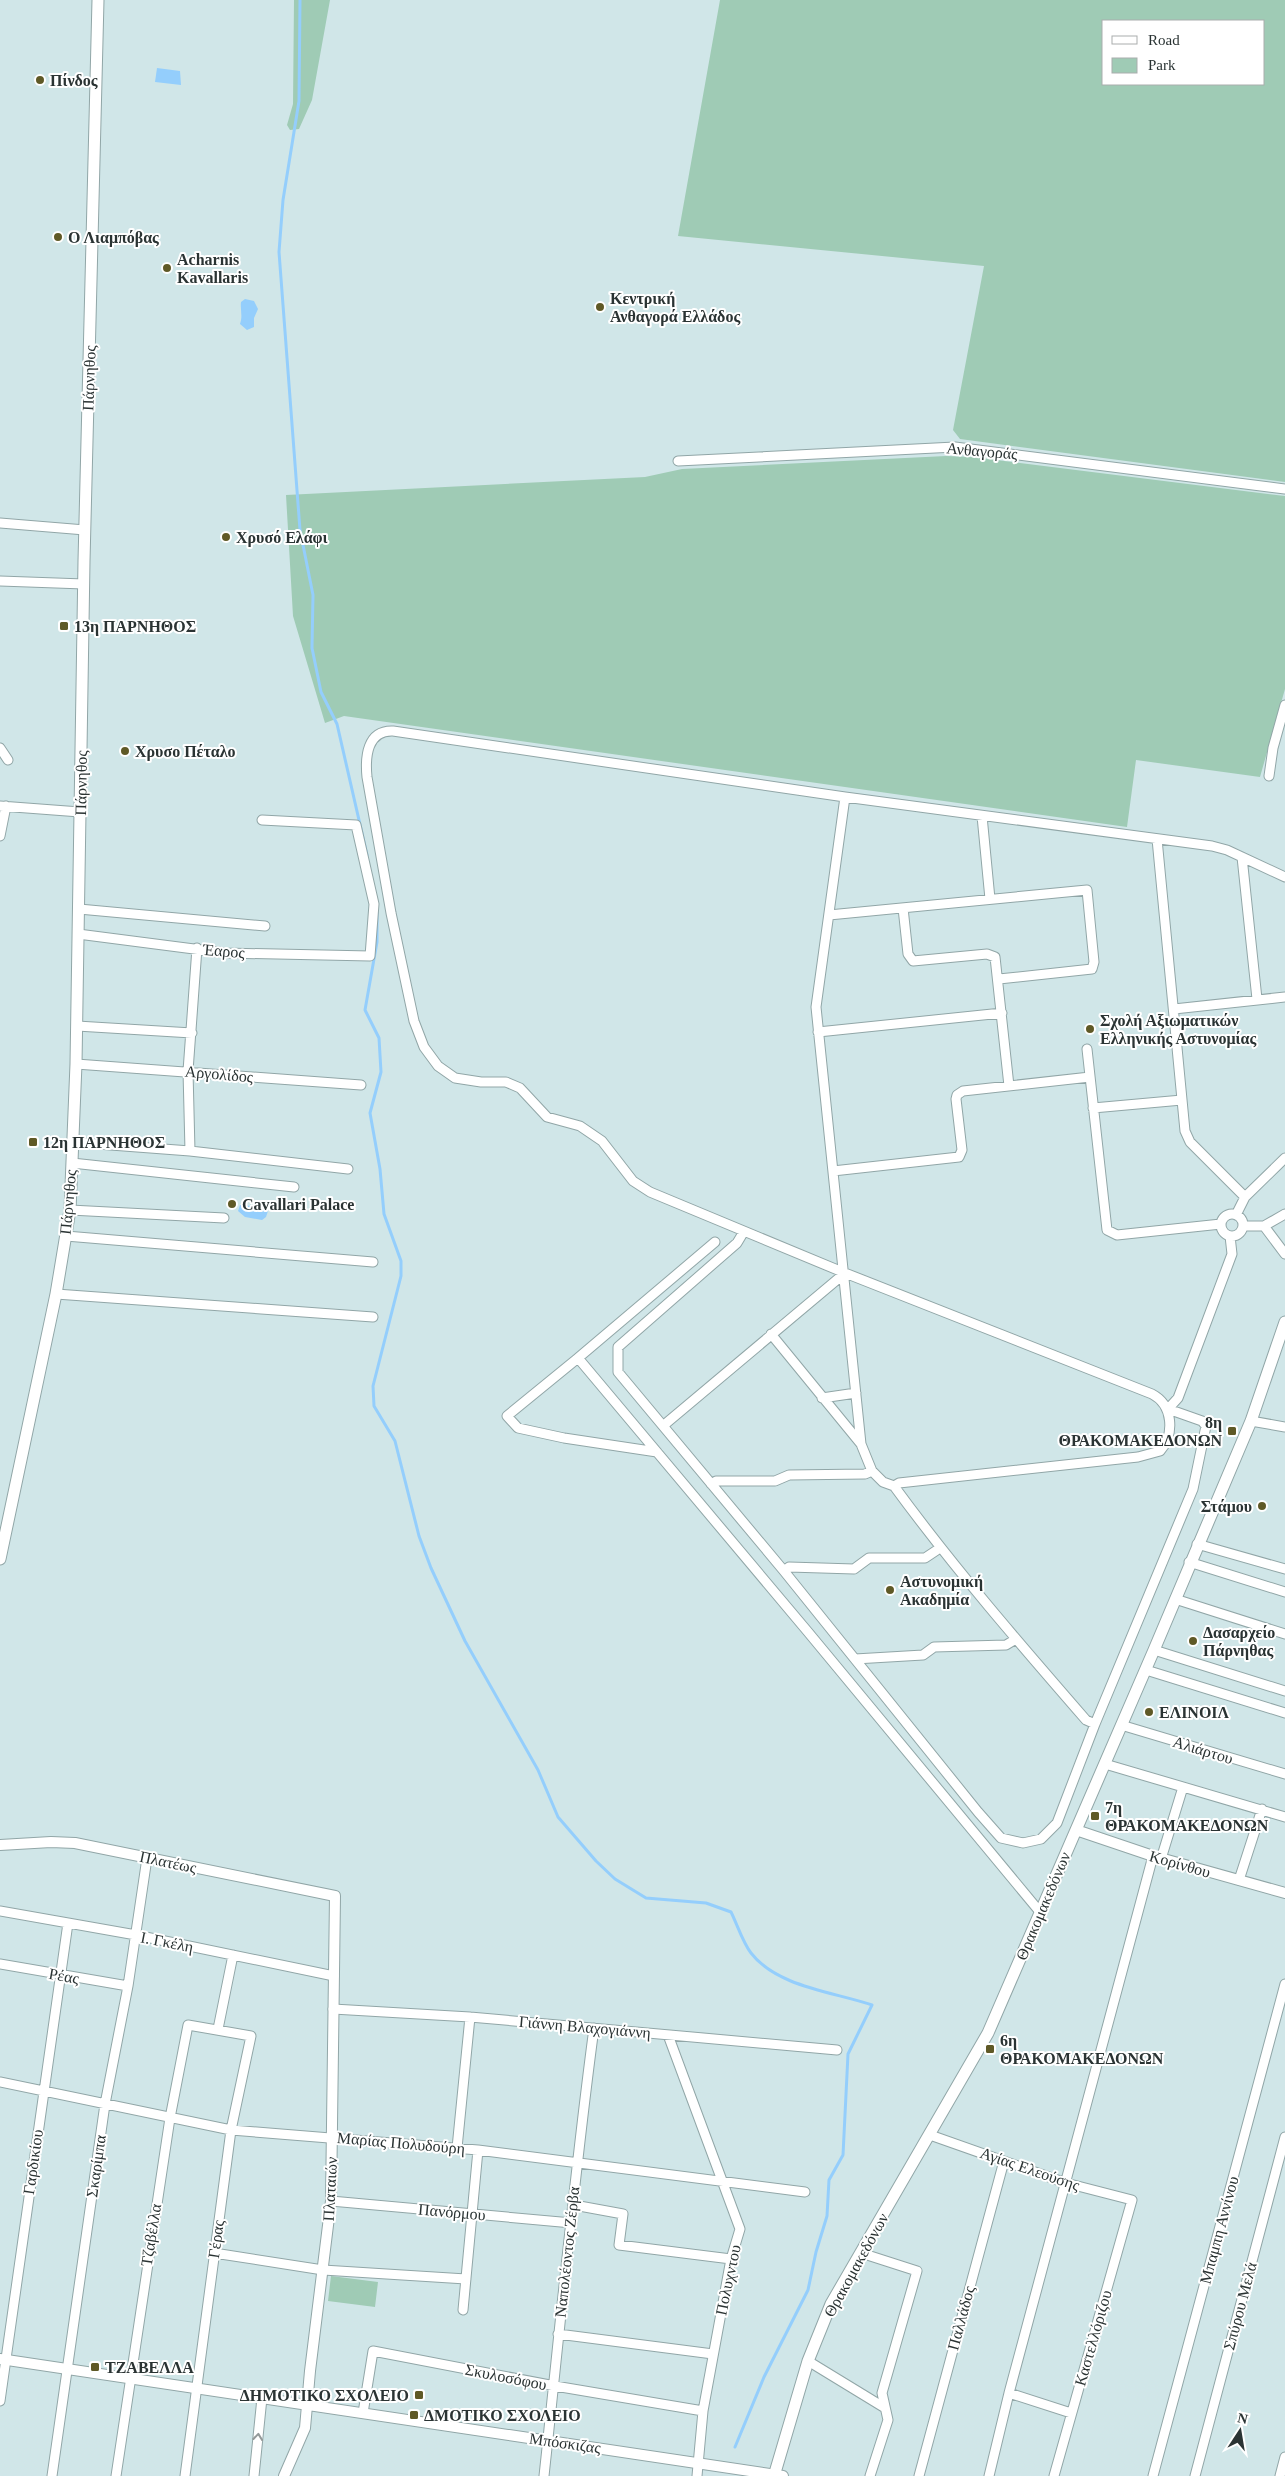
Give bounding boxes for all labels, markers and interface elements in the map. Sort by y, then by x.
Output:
legend [1102,20,1265,85]
text: Road [1148,32,1180,48]
text: Park [1148,57,1176,73]
place label: Πίνδος [50,72,98,90]
marker: Πίνδος [34,74,46,86]
place label: Ο Λιαμπόβας [68,229,159,247]
marker: Ο Λιαμπόβας [52,231,64,243]
place label: Acharnis Kavallaris [177,251,248,286]
marker: Acharnis Kavallaris [161,262,173,274]
place label: Κεντρική Ανθαγορά Ελλάδος [610,290,740,326]
marker: Κεντρική Ανθαγορά Ελλάδος [594,301,606,313]
street label: Πάρνηθος [79,344,100,411]
street label: Ανθαγοράς [946,439,1019,464]
place label: Χρυσό Ελάφι [236,529,328,547]
marker: Χρυσό Ελάφι [220,531,232,543]
place label: 13η ΠΑΡΝΗΘΟΣ [74,618,196,636]
marker: 13η ΠΑΡΝΗΘΟΣ [58,620,70,632]
place label: Χρυσο Πέταλο [135,743,236,761]
marker: Χρυσο Πέταλο [119,745,131,757]
street label: Πάρνηθος [72,749,91,816]
street label: Έαρος [201,941,246,962]
place label: Σχολή Αξιωματικών Ελληνικής Αστυνομίας [1100,1012,1256,1048]
marker: Σχολή Αξιωματικών Ελληνικής Αστυνομίας [1084,1023,1096,1035]
street label: Αργολίδος [184,1063,255,1087]
place label: 12η ΠΑΡΝΗΘΟΣ [43,1134,165,1152]
marker: 12η ΠΑΡΝΗΘΟΣ [27,1136,39,1148]
street label: Πάρνηθος [57,1168,80,1235]
place label: Cavallari Palace [242,1196,354,1213]
marker: Cavallari Palace [226,1198,238,1210]
place label: 8η ΘΡΑΚΟΜΑΚΕΔΟΝΩΝ [1059,1414,1222,1449]
marker: 8η ΘΡΑΚΟΜΑΚΕΔΟΝΩΝ [1226,1425,1238,1437]
place label: Στάμου [1201,1498,1252,1516]
marker: Στάμου [1256,1500,1268,1512]
place label: Αστυνομική Ακαδημία [900,1573,983,1609]
marker: Αστυνομική Ακαδημία [884,1584,896,1596]
place label: Δασαρχείο Πάρνηθας [1203,1624,1275,1660]
marker: Δασαρχείο Πάρνηθας [1187,1635,1199,1647]
place label: ΕΛΙΝΟΙΛ [1159,1704,1230,1721]
marker: ΕΛΙΝΟΙΛ [1143,1706,1155,1718]
street label: Αλιάρτου [1171,1733,1235,1768]
place label: 7η ΘΡΑΚΟΜΑΚΕΔΟΝΩΝ [1105,1799,1269,1834]
marker: 7η ΘΡΑΚΟΜΑΚΕΔΟΝΩΝ [1089,1810,1101,1822]
street label: Κορίνθου [1147,1847,1213,1882]
street label: Πλατέως [138,1848,199,1876]
street label: Θρακομακεδόνων [1013,1849,1074,1963]
street label: Ι. Γκέλη [139,1929,195,1956]
street label: Ρέας [48,1965,81,1987]
street label: Γιάννη Βλαχογιάννη [518,2013,652,2042]
place label: 6η ΘΡΑΚΟΜΑΚΕΔΟΝΩΝ [1000,2032,1164,2067]
marker: 6η ΘΡΑΚΟΜΑΚΕΔΟΝΩΝ [984,2043,996,2055]
street label: Γαρδικίου [20,2128,47,2196]
street label: Μαρίας Πολυδούρη [336,2129,466,2158]
street label: Σκαρίμπα [83,2133,110,2198]
street label: Αγίας Ελεούσης [978,2144,1083,2195]
street label: Πλαταιών [320,2156,340,2222]
street label: Μπαμπη Αννίνου [1196,2174,1243,2286]
street label: Ναπολέοντος Ζέρβα [552,2185,583,2318]
street label: Πανόρμου [417,2201,487,2224]
street label: Τζαβέλλα [138,2202,165,2268]
street label: Θρακομακεδόνων [820,2210,892,2320]
street label: Γέρας [205,2218,228,2259]
street label: Πολυχντου [712,2243,745,2317]
street label: Σπύρου Μελά [1220,2260,1261,2352]
street label: Παλλάδος [944,2283,978,2352]
street label: Καστελλόριζου [1071,2288,1116,2388]
place label: ΤΖΑΒΕΛΛΑ [105,2359,194,2376]
marker: ΤΖΑΒΕΛΛΑ [89,2361,101,2373]
street label: Σκυλοσόφου [464,2361,548,2394]
place label: ΔΗΜΟΤΙΚΟ ΣΧΟΛΕΙΟ [240,2387,409,2404]
marker: ΔΗΜΟΤΙΚΟ ΣΧΟΛΕΙΟ [413,2389,425,2401]
north arrow [1215,2406,1265,2456]
place label: ΔΜΟΤΙΚΟ ΣΧΟΛΕΙΟ [424,2407,581,2424]
marker: ΔΜΟΤΙΚΟ ΣΧΟΛΕΙΟ [408,2409,420,2421]
text: N [1236,2410,1249,2427]
street label: Μπόσκιζας [528,2430,603,2458]
one-way arrow [252,2433,263,2441]

